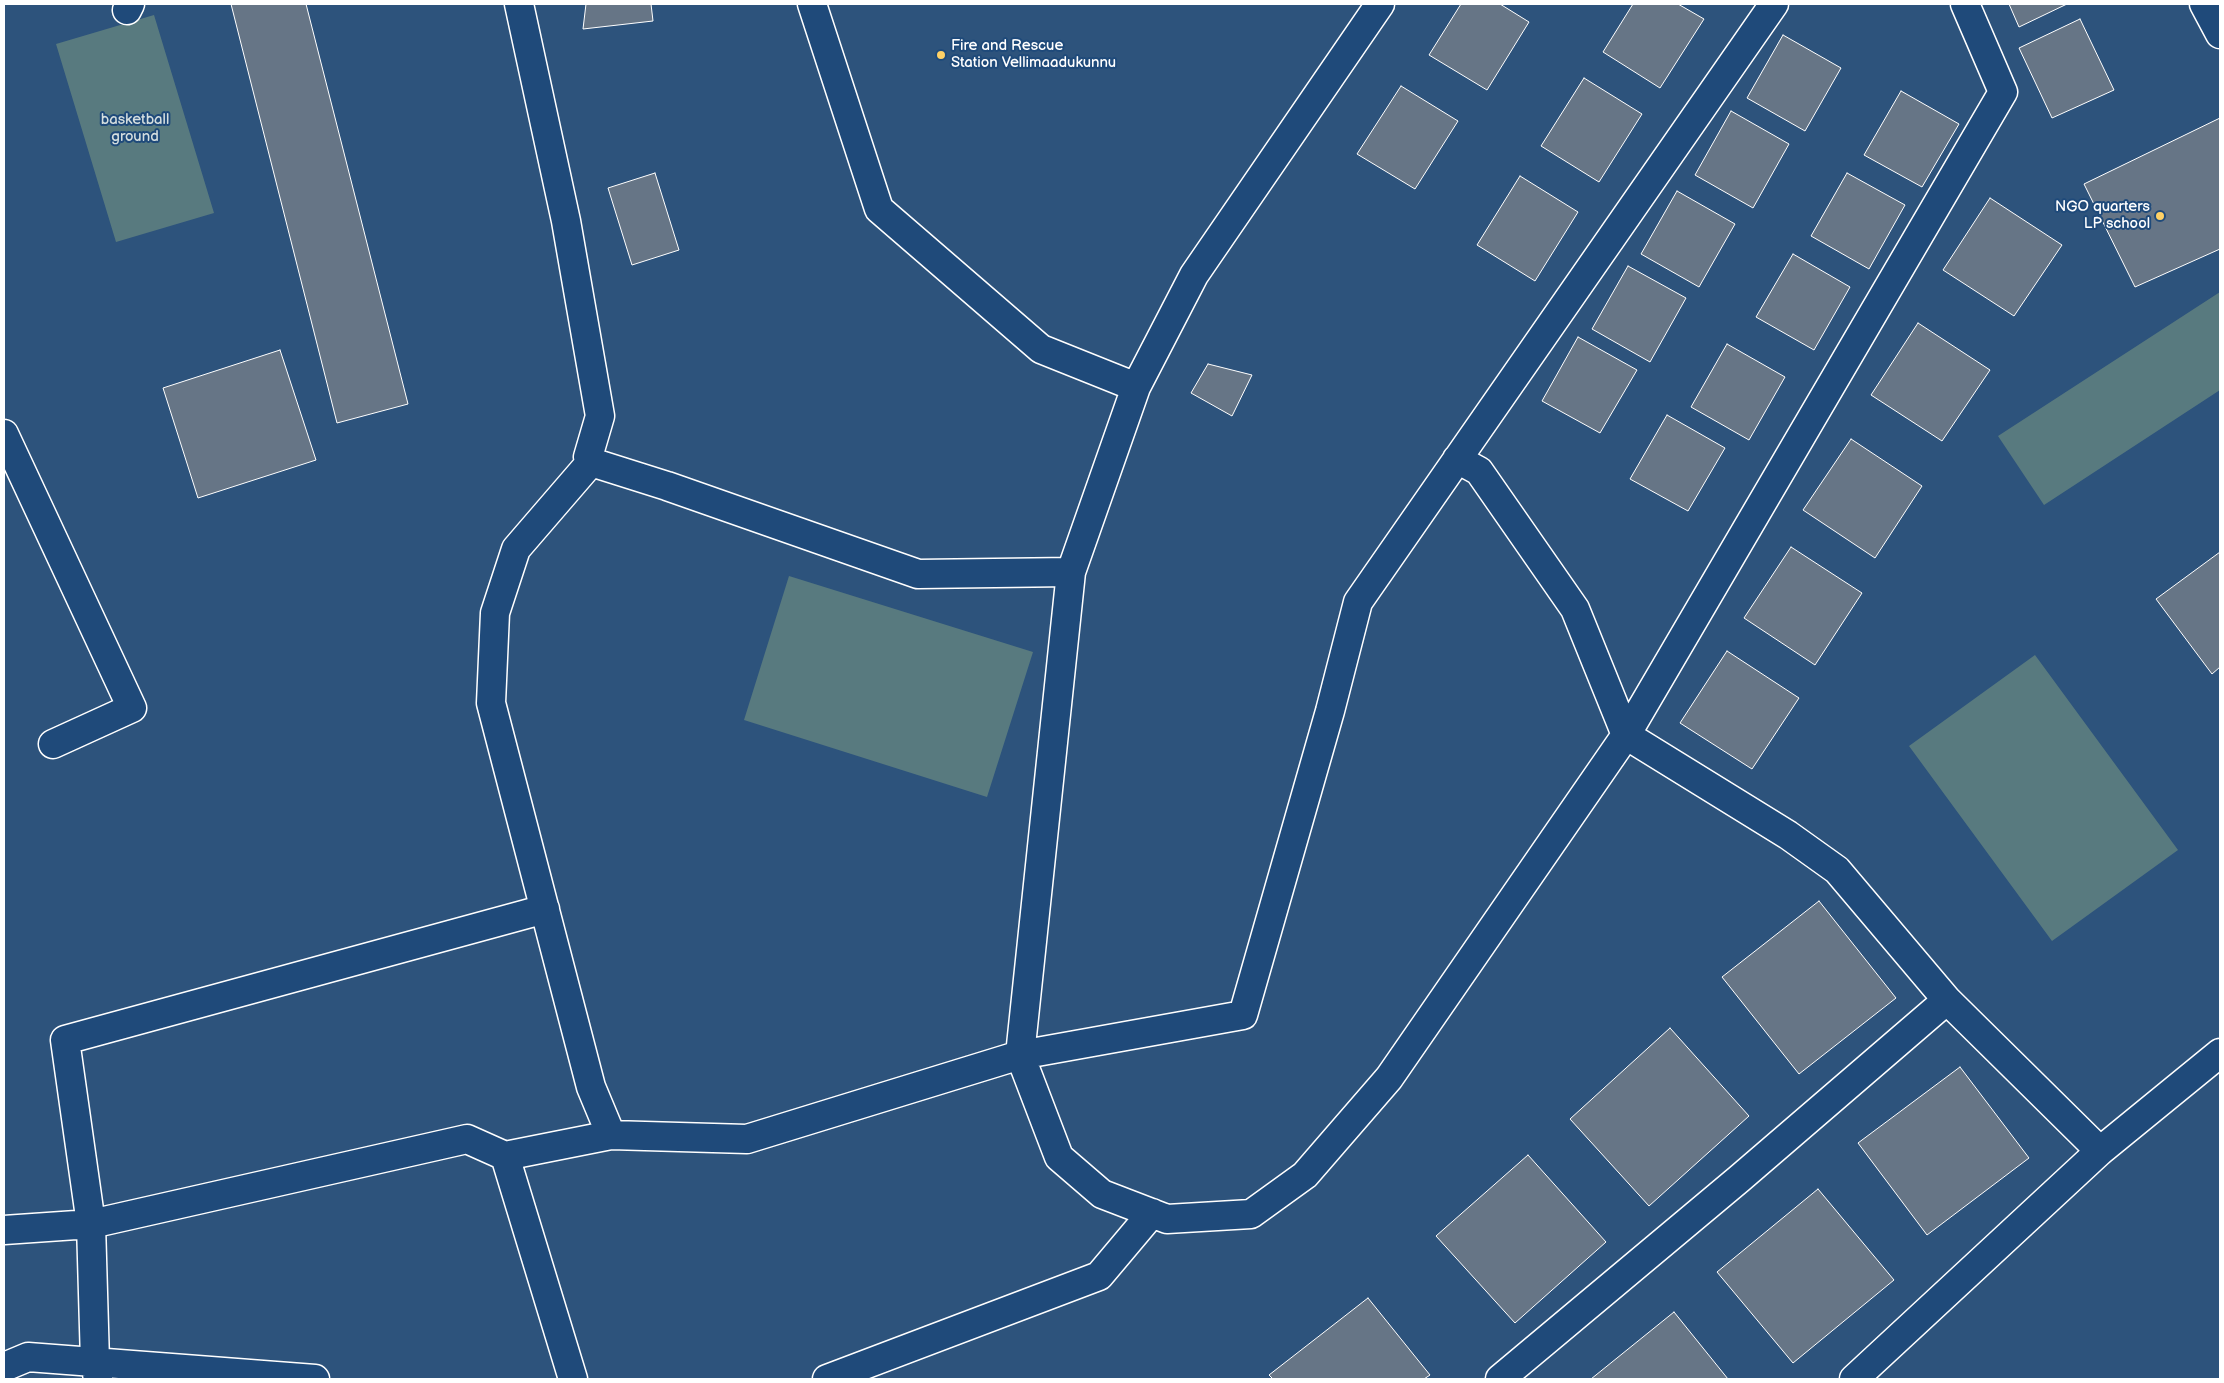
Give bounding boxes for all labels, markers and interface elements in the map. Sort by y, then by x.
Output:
place label: Fire and Rescue Station Vellimaadukunnu [951,37,1116,72]
marker: Fire and Rescue Station Vellimaadukunnu [935,49,947,61]
park label: basketball ground [101,111,169,146]
place label: NGO quarters LP school [2055,198,2150,233]
marker: NGO quarters LP school [2154,210,2166,222]

